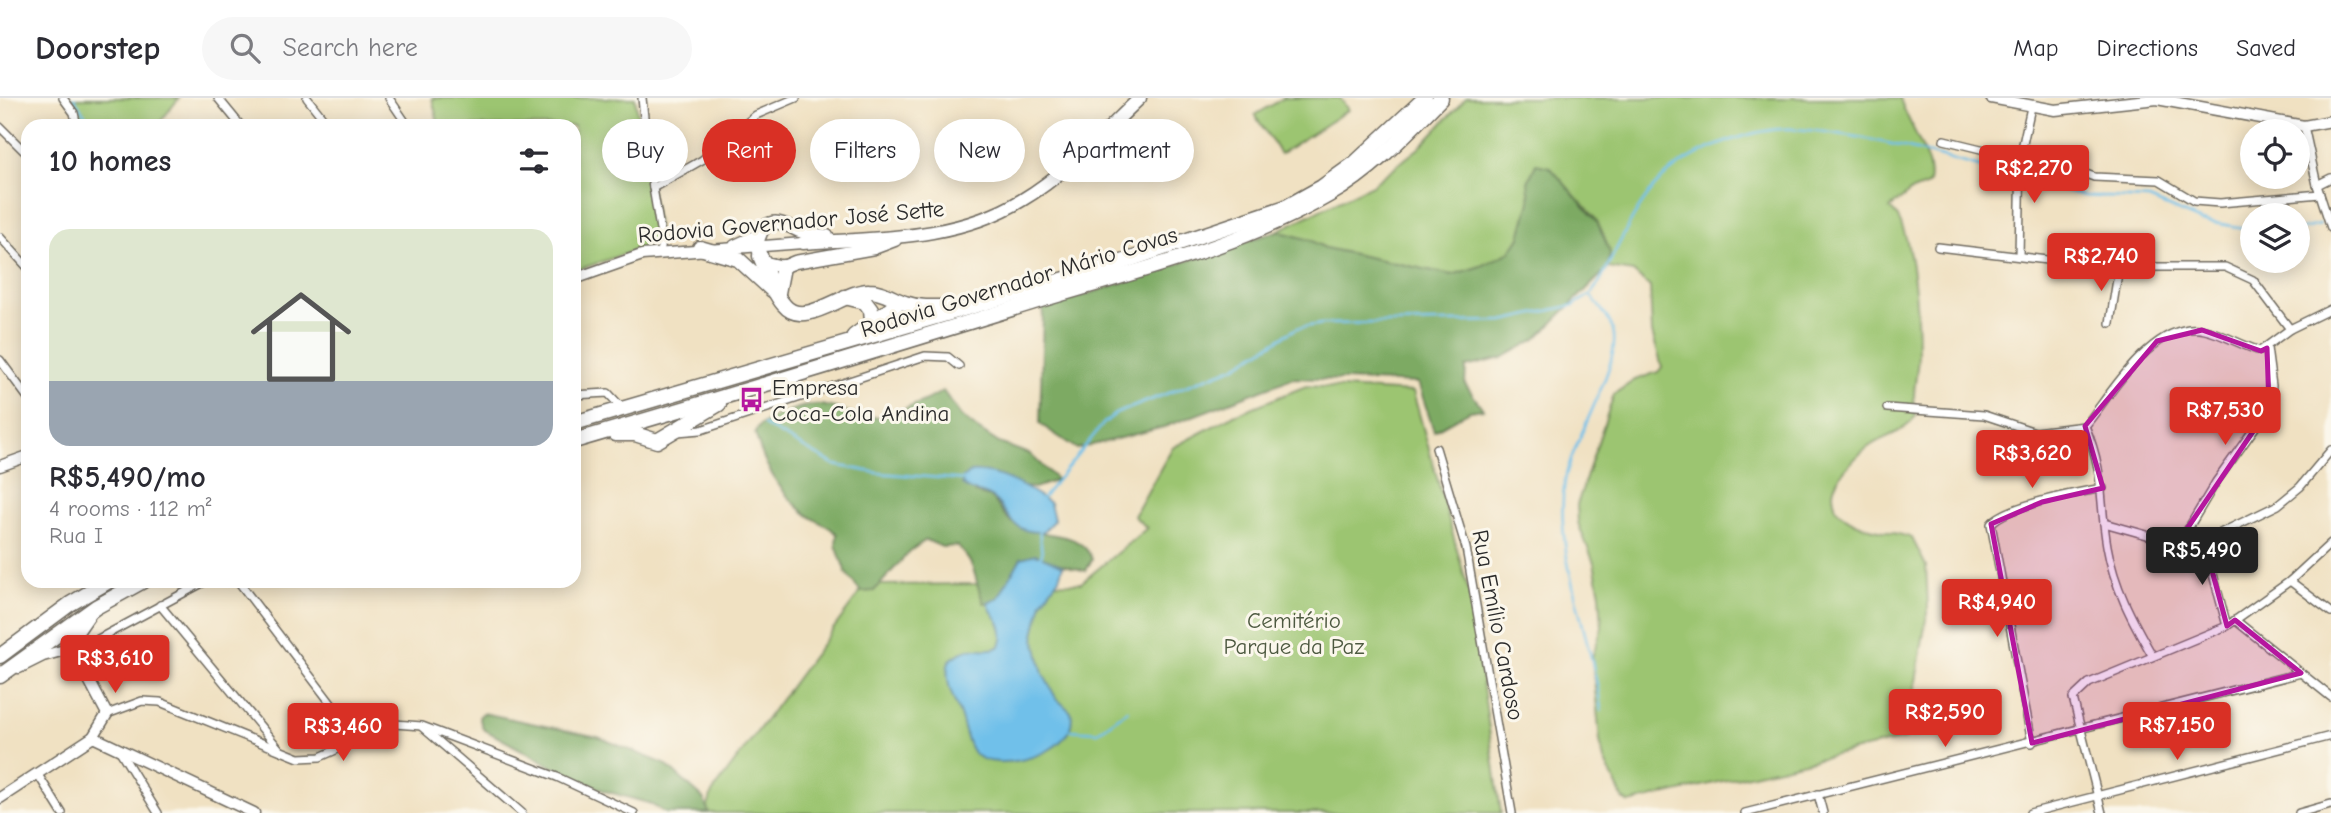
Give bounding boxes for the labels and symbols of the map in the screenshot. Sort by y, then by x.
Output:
pin: R$2,270 [1969,146,2099,205]
street label: Rodovia Governador José Sette [637,195,945,249]
street label: Rodovia Governador Mário Covas [857,221,1181,343]
pin: R$2,740 [2036,234,2166,293]
place label: Empresa Coca-Cola Andina [772,374,949,427]
bus stop icon: Empresa Coca-Cola Andina [738,386,766,414]
pin: R$7,530 [2160,388,2290,447]
pin: R$3,620 [1967,430,2097,490]
street label: Rua Emílio Cardoso [1466,527,1530,723]
pin: R$5,490 [2137,528,2267,587]
pin: R$4,940 [1932,580,2062,639]
park label: Cemitério Parque da Paz [1224,607,1364,660]
pin: R$3,610 [50,636,180,695]
pin: R$2,590 [1880,690,2010,749]
pin: R$7,150 [2112,702,2242,762]
pin: R$3,460 [278,704,408,763]

